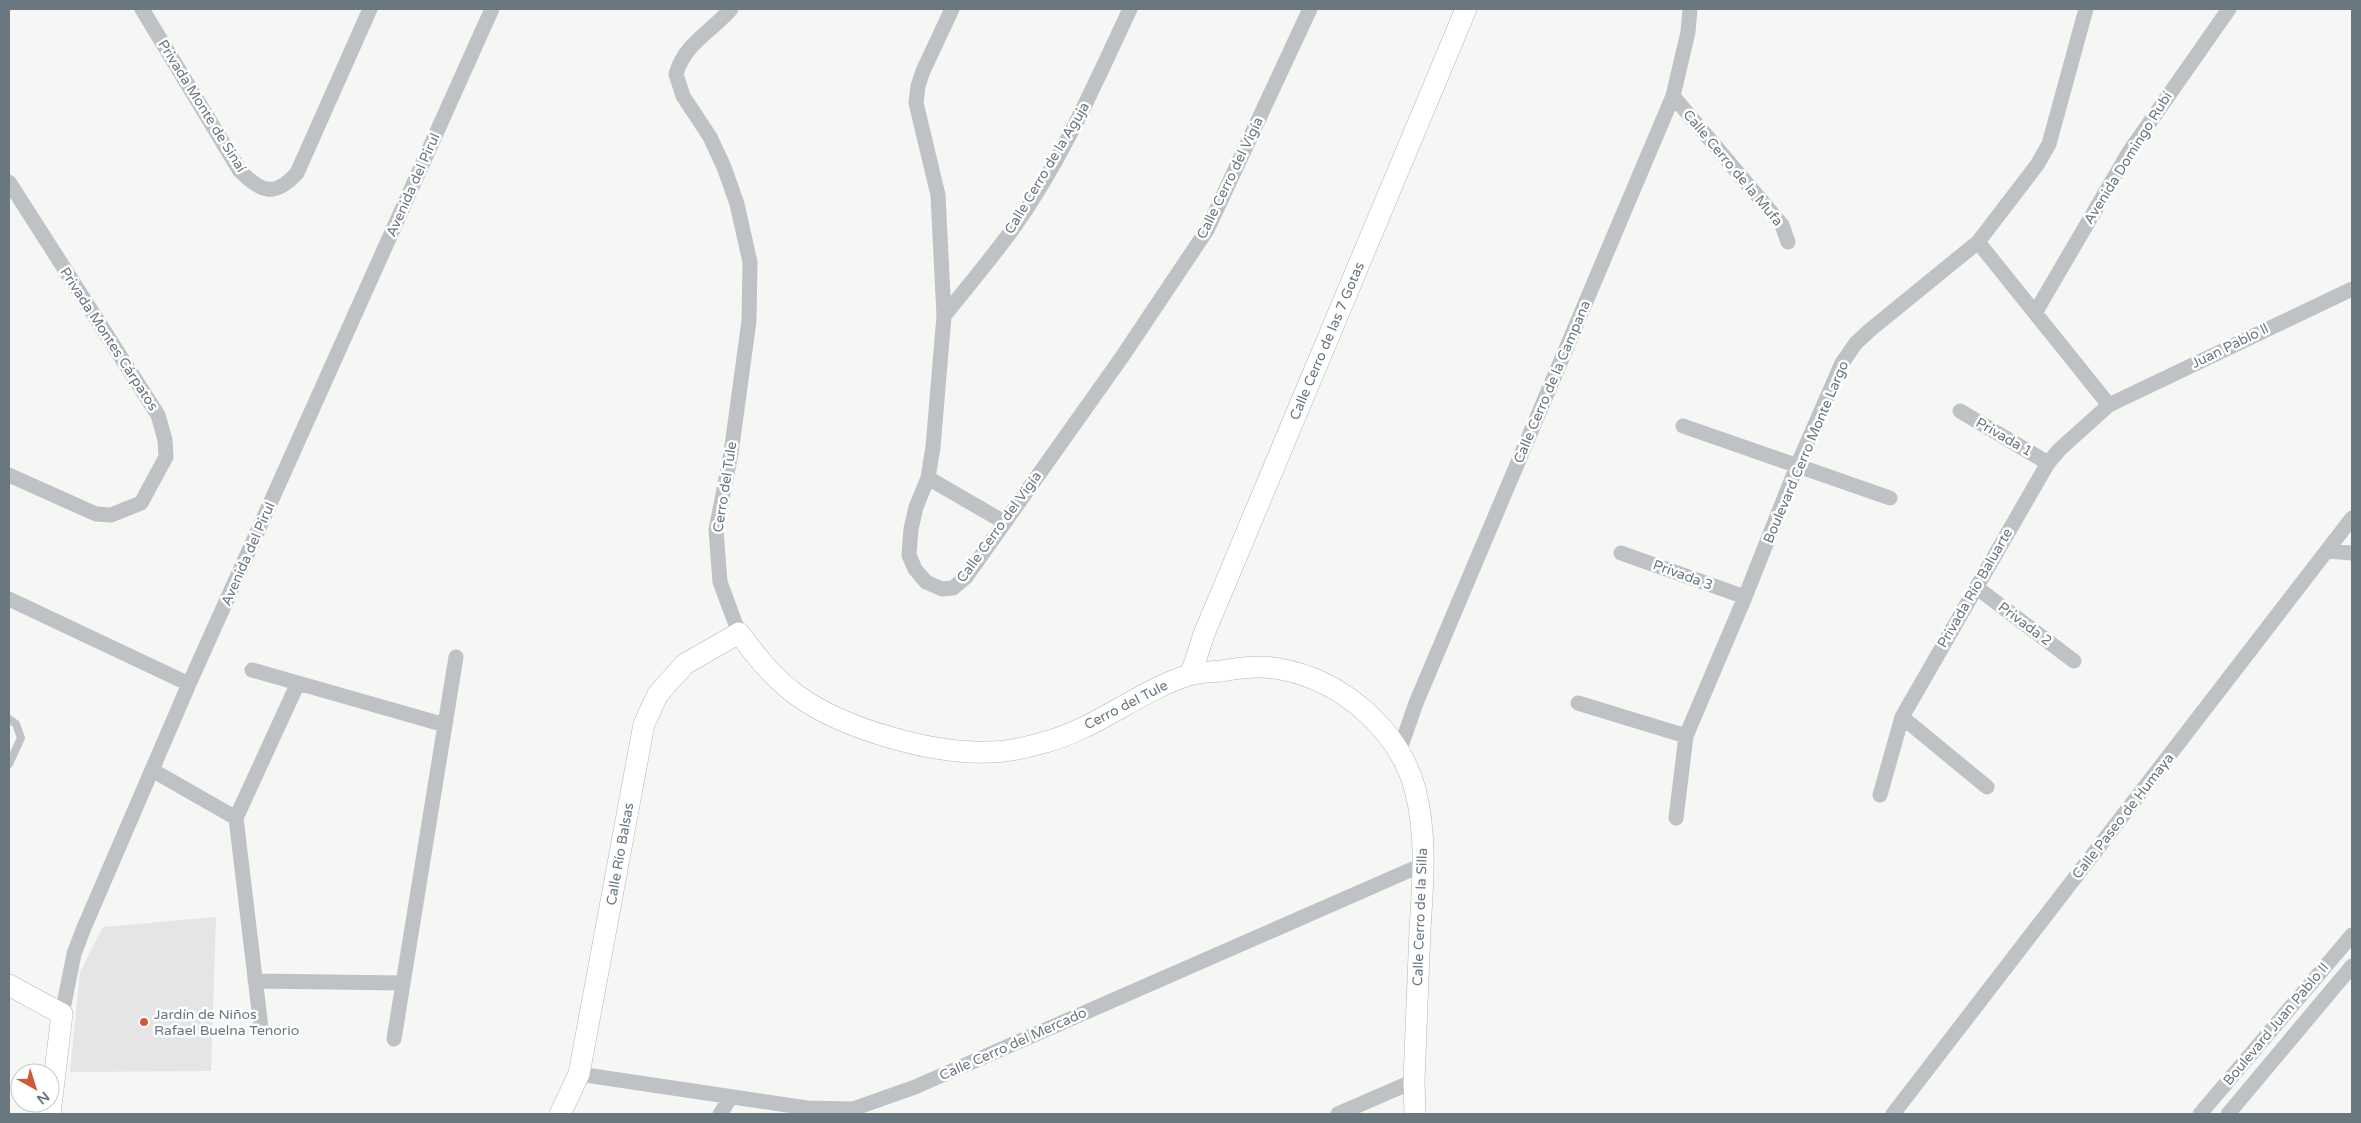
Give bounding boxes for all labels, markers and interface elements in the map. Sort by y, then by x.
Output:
street label: Privada Monte de Sinaí [154,37,250,176]
street label: Avenida Domingo Rubí [2080,88,2176,227]
street label: Calle Cerro de la Aguja [1001,99,1093,237]
street label: Calle Cerro de la Mufa [1679,106,1787,230]
street label: Calle Cerro del Vigía [1193,114,1267,242]
street label: Avenida del Pirul [383,131,443,239]
street label: Calle Cerro de las 7 Gotas [1286,259,1368,422]
street label: Privada Montes Cárpatos [56,264,162,414]
street label: Calle Cerro de la Campana [1510,298,1594,466]
street label: Juan Pablo ll [2189,320,2271,372]
street label: Boulevard Cerro Monte Largo [1760,358,1852,546]
street label: Privada 1 [1973,414,2035,460]
street label: Cerro del Tule [709,440,741,534]
street label: Calle Cerro del Vigía [953,468,1045,586]
street label: Avenida del Pirul [218,500,278,608]
street label: Privada Río Baluarte [1934,525,2016,651]
street label: Privada 3 [1651,556,1715,594]
street label: Privada 2 [1995,598,2055,650]
street label: Cerro del Tule [1081,677,1171,733]
street label: Calle Paseo de Humaya [2069,750,2177,882]
street label: Calle Río Balsas [603,801,637,907]
street label: Calle Cerro de la Silla [1409,848,1431,986]
street label: Boulevard Juan Pablo II [2220,959,2332,1089]
street label: Calle Cerro del Mercado [937,1004,1089,1084]
place label: Jardín de Niños Rafael Buelna Tenorio [154,1006,299,1039]
marker: Jardín de Niños Rafael Buelna Tenorio [138,1016,150,1028]
north arrow [10,1063,60,1113]
text: N [33,1088,53,1108]

